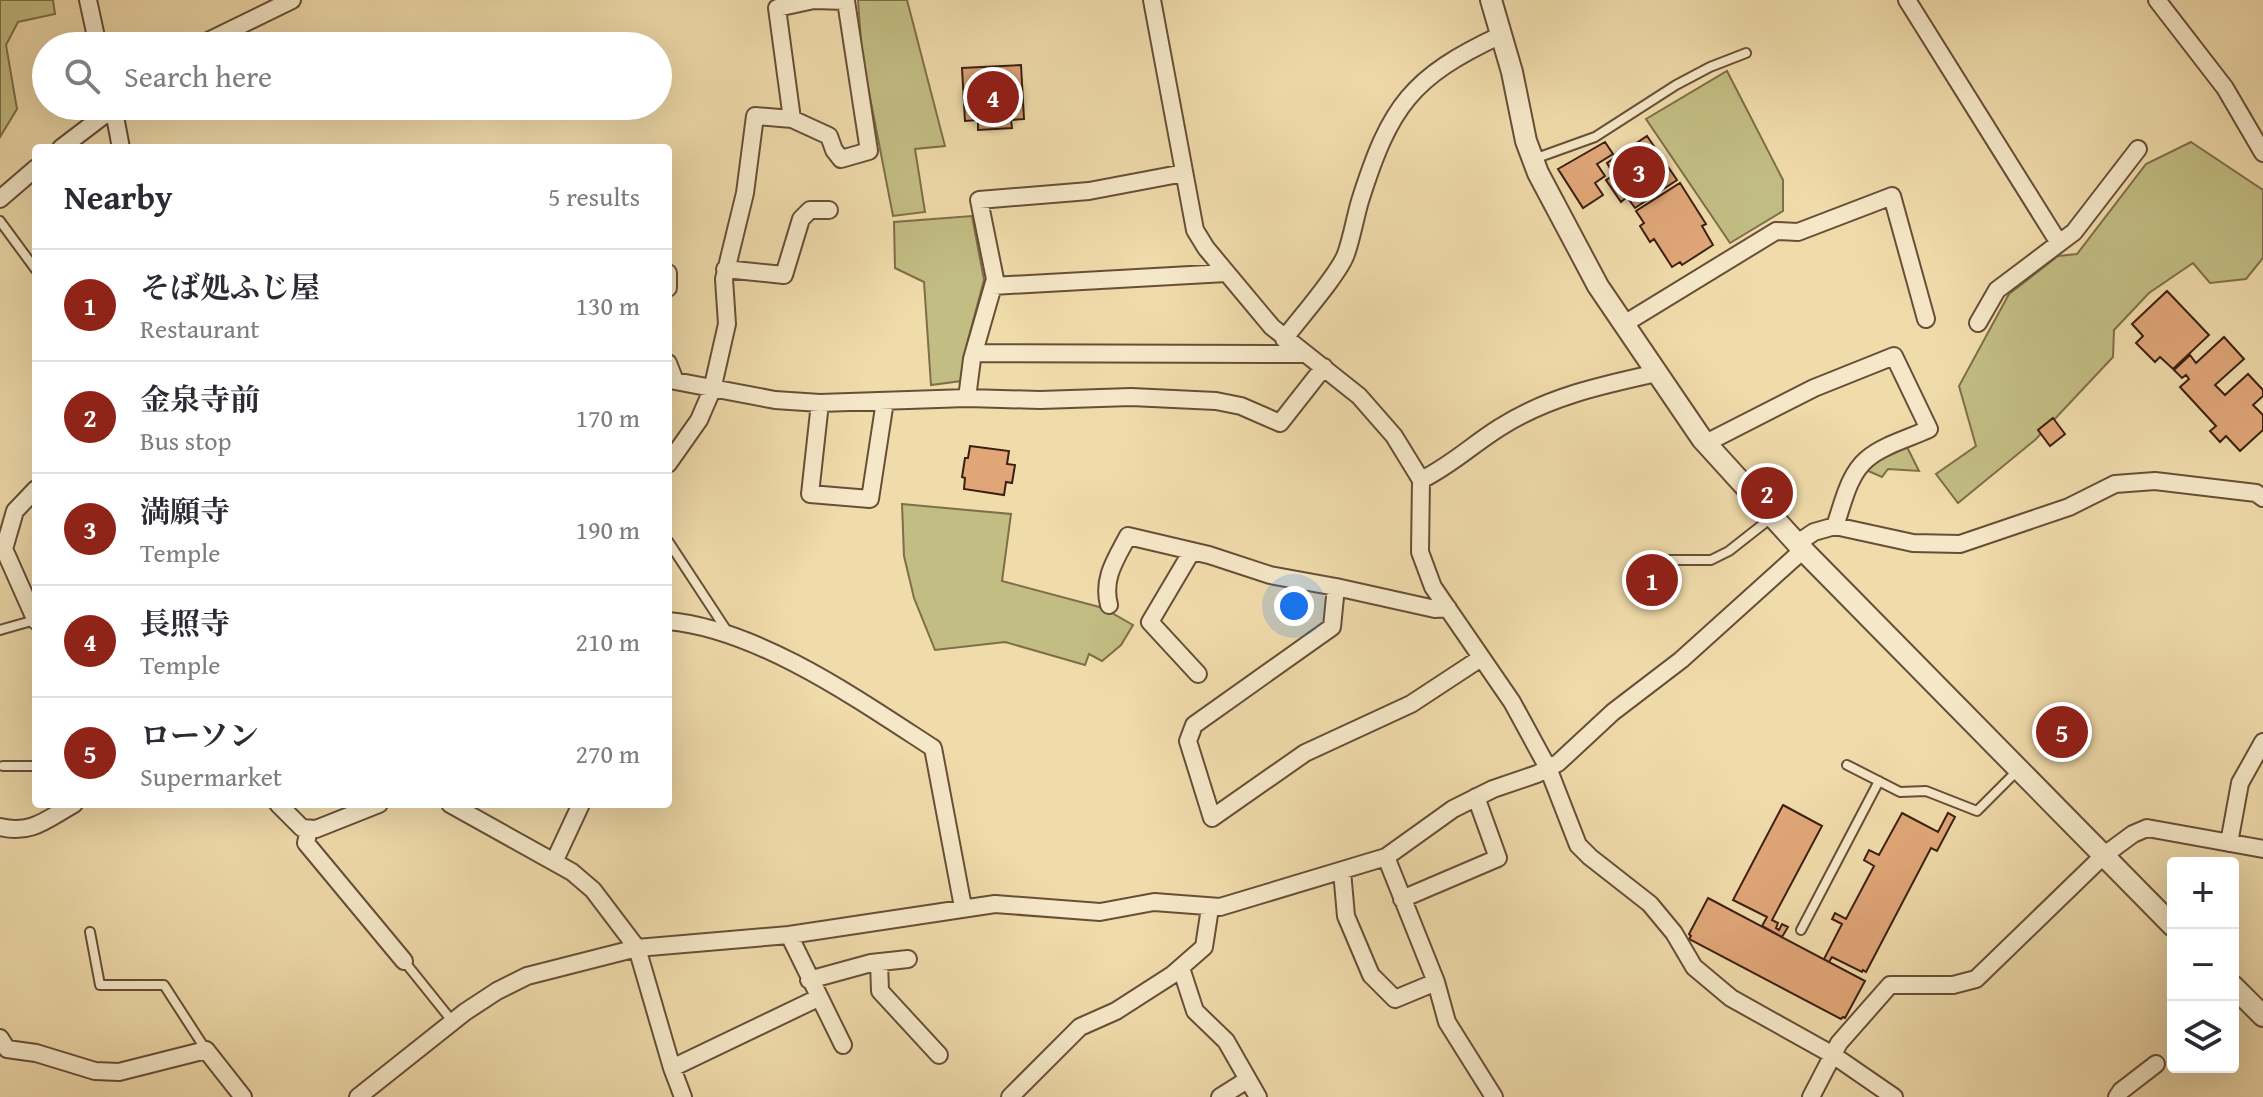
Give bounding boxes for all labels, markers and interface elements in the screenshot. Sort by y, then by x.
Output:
search box [32,32,672,120]
icon: search [60,54,104,98]
text: Search here [124,54,272,98]
pin: 4 [967,67,1019,127]
pin: 3 [1613,142,1665,202]
text: Nearby [64,172,173,221]
text: 5 results [548,177,640,216]
text: そば処ふじ屋 [140,265,320,309]
text: 1 [83,286,97,325]
text: 130 m [575,286,640,325]
text: Restaurant [140,309,260,348]
text: 金泉寺前 [140,377,260,421]
text: 2 [83,398,97,437]
text: 170 m [575,398,640,437]
text: Bus stop [140,421,232,460]
pin: 2 [1741,463,1793,523]
text: 満願寺 [140,489,230,533]
text: 3 [83,510,97,549]
text: 190 m [575,510,640,549]
text: Temple [140,533,221,572]
pin: 1 [1626,550,1678,610]
your location [1274,586,1314,626]
text: 長照寺 [140,601,230,645]
text: 4 [83,622,97,661]
text: 210 m [575,622,640,661]
text: Temple [140,645,221,684]
pin: 5 [2036,702,2088,762]
text: ローソン [140,713,259,757]
text: 5 [83,734,97,773]
text: 270 m [575,734,640,773]
text: Supermarket [140,757,282,796]
map controls [2167,857,2239,1073]
button: + [2167,857,2239,929]
button: − [2167,929,2239,1001]
button: layers [2167,1001,2239,1073]

